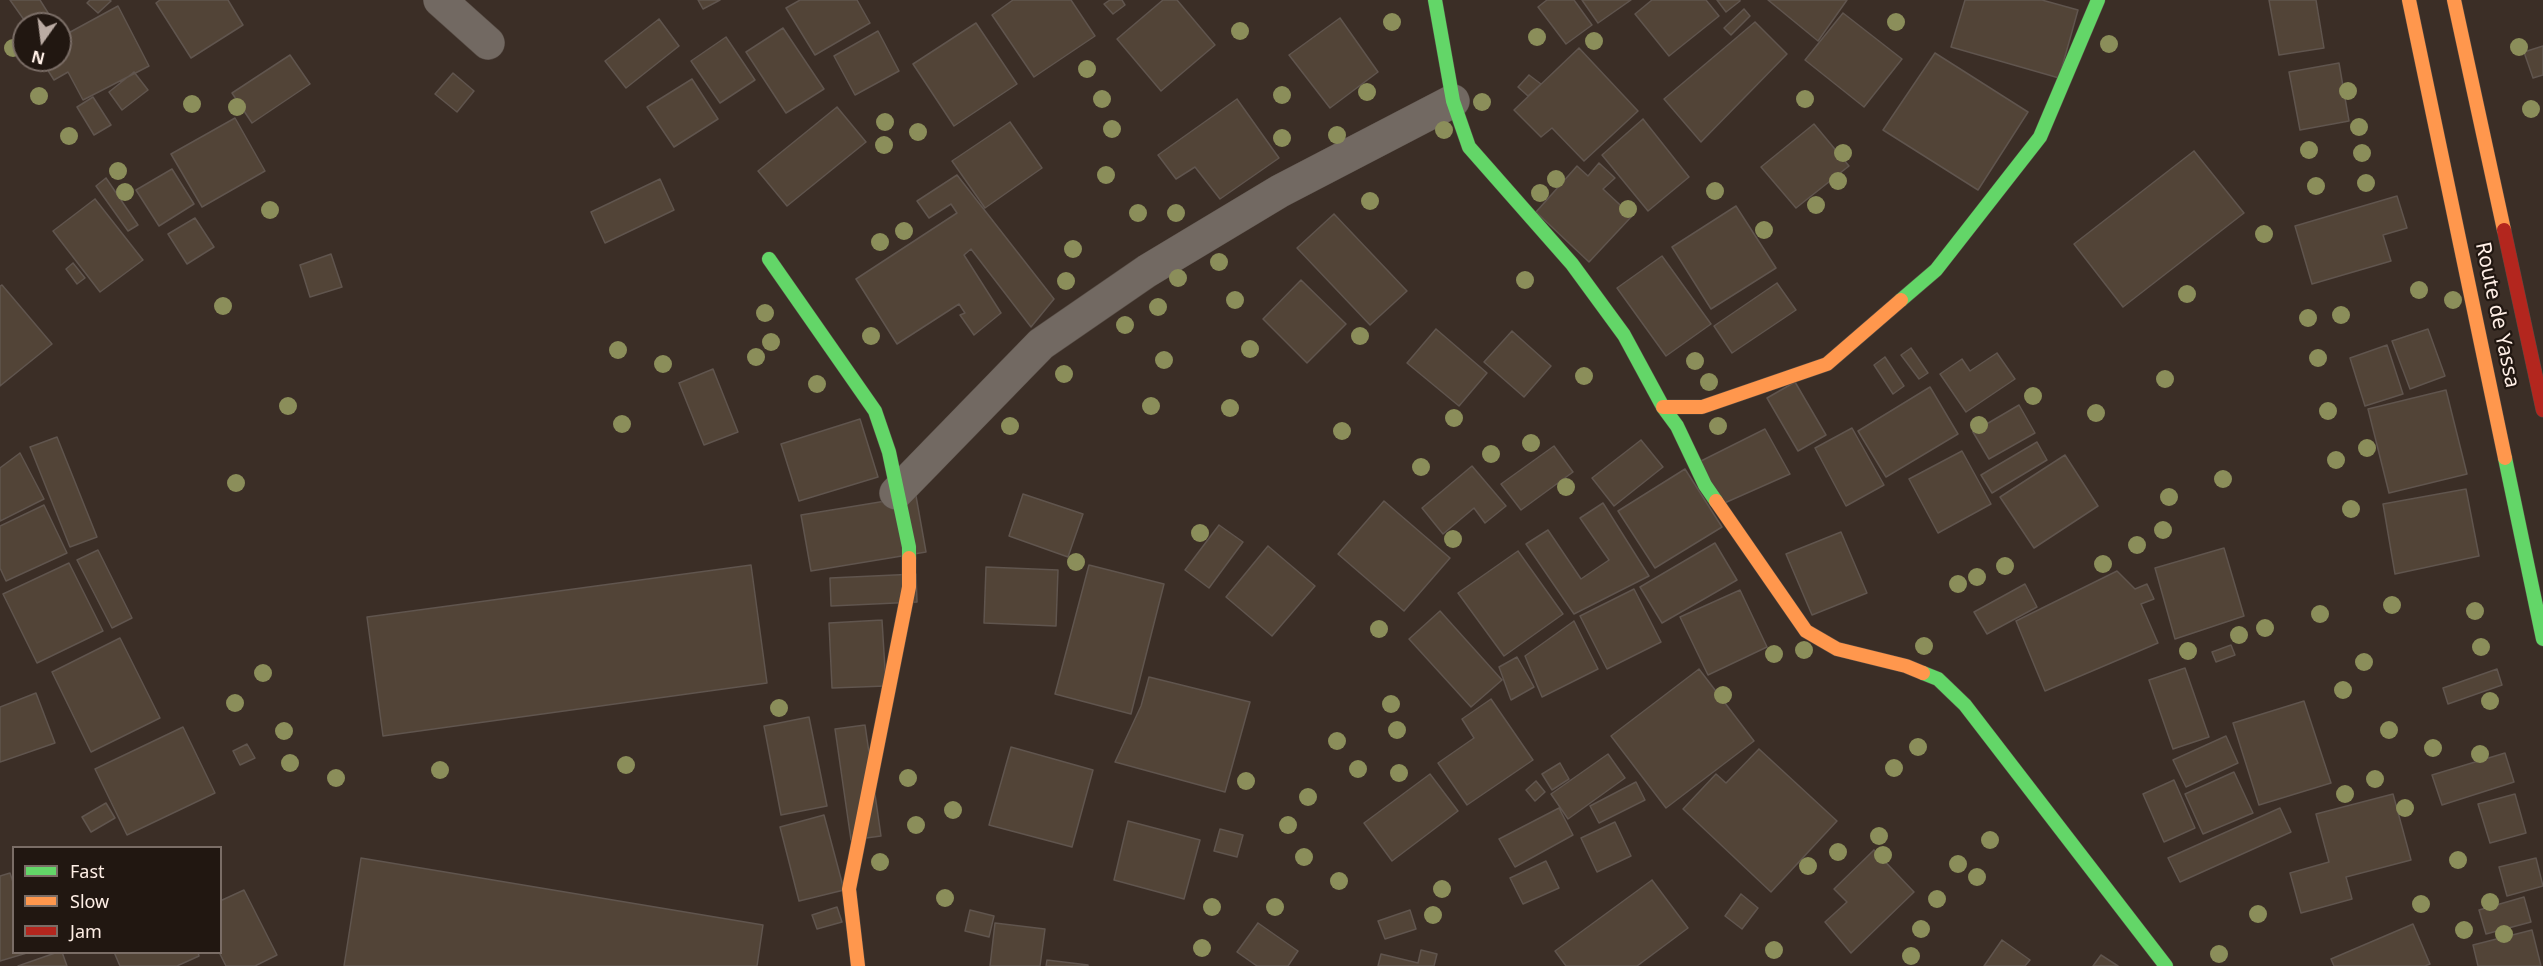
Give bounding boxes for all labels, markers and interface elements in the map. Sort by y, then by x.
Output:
north arrow [12,12,72,72]
text: N [29,45,47,70]
street label: Route de Yassa [2469,240,2525,390]
legend [12,846,222,954]
text: Fast [70,859,105,883]
text: Slow [70,889,109,913]
text: Jam [70,919,102,943]

